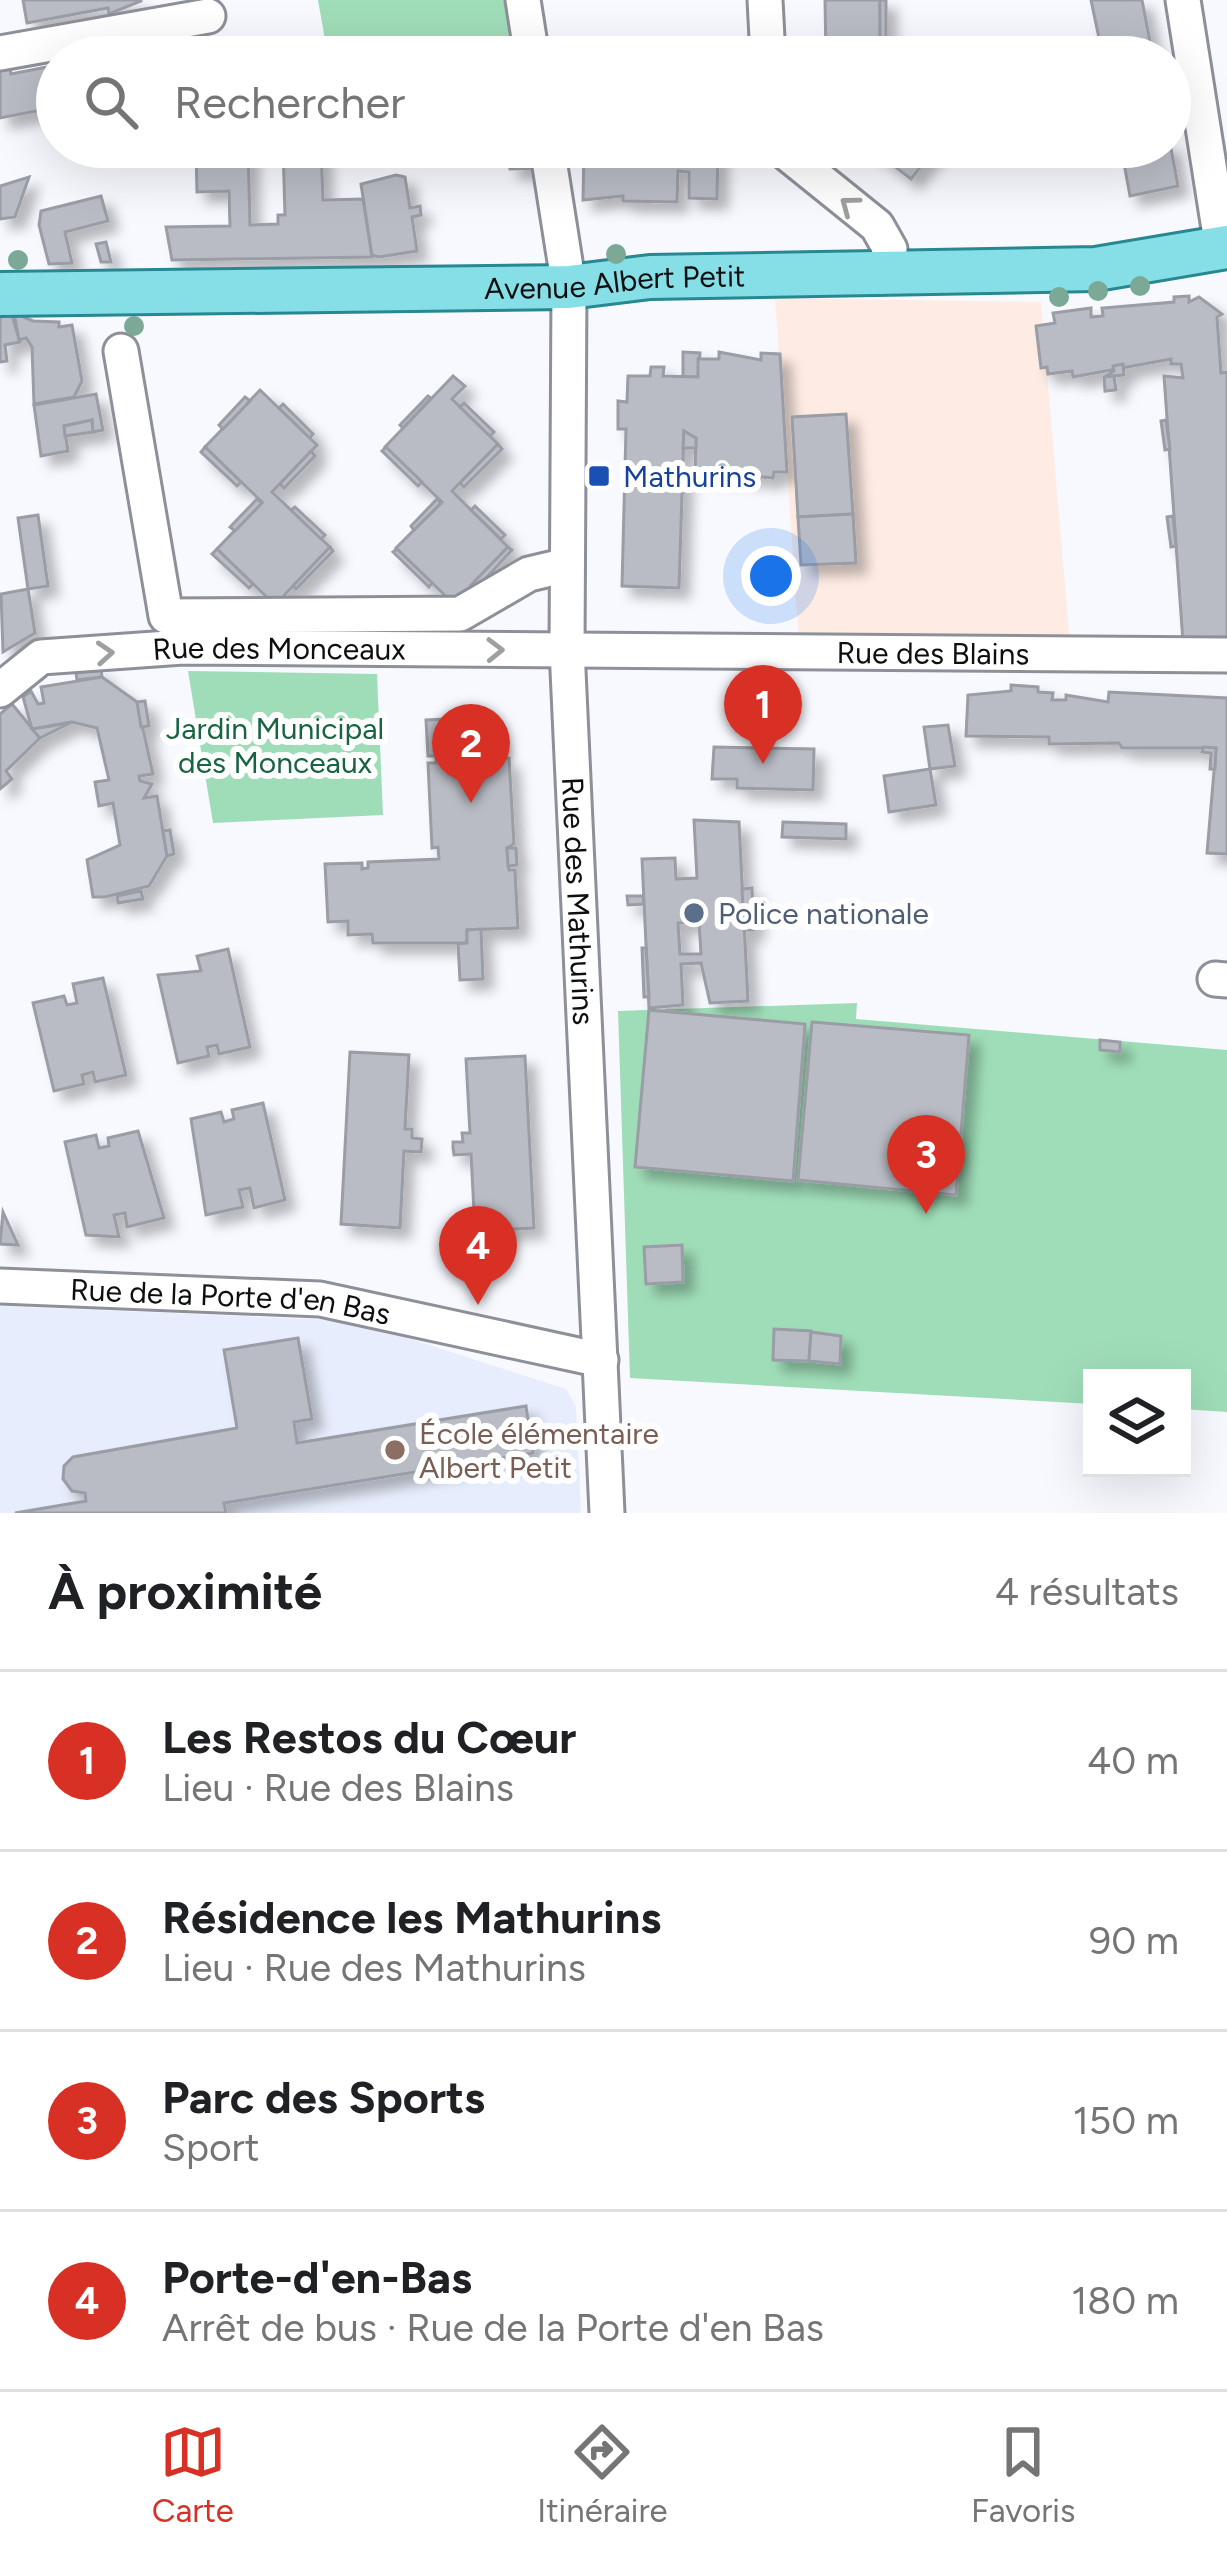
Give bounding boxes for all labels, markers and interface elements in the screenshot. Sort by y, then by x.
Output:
search box [36,36,1191,168]
icon: search [78,69,144,135]
text: Rechercher [174,75,405,129]
one-way arrow [841,197,862,219]
street label: Avenue Albert Petit [484,257,746,307]
place label: Mathurins [623,458,756,495]
marker: Mathurins [586,463,612,489]
your location [741,546,801,606]
street label: Rue des Monceaux [151,628,406,668]
street label: Rue des Blains [837,634,1029,672]
one-way arrow [487,637,505,663]
one-way arrow [96,640,115,666]
pin: 1 [724,665,802,764]
pin: 2 [432,704,510,803]
park label: Jardin Municipal des Monceaux [166,710,384,781]
street label: Rue des Mathurins [554,776,603,1026]
place label: Police nationale [718,895,929,932]
marker: Police nationale [681,900,707,926]
pin: 3 [887,1115,965,1214]
pin: 4 [439,1206,517,1305]
street label: Rue de la Porte d'en Bas [69,1270,394,1332]
map controls [1083,1369,1191,1477]
button: layers [1083,1369,1191,1477]
place label: École élémentaire Albert Petit [419,1415,659,1486]
marker: École élémentaire Albert Petit [382,1437,408,1463]
text: À proximité [48,1561,322,1622]
text: 4 résultats [995,1568,1179,1615]
text: Les Restos du Cœur [162,1710,576,1764]
text: 1 [79,1737,95,1784]
text: 40 m [1087,1737,1179,1784]
text: Lieu · Rue des Blains [162,1764,514,1811]
text: Résidence les Mathurins [162,1890,661,1944]
text: 2 [76,1917,98,1964]
text: 90 m [1089,1917,1179,1964]
text: Lieu · Rue des Mathurins [162,1944,586,1991]
text: Parc des Sports [162,2070,485,2124]
text: 3 [76,2097,98,2144]
text: 150 m [1073,2097,1179,2144]
text: Sport [162,2124,260,2171]
text: Porte-d'en-Bas [162,2250,472,2304]
text: 4 [75,2277,99,2324]
text: 180 m [1071,2277,1179,2324]
text: Arrêt de bus · Rue de la Porte d'en Bas [162,2304,824,2351]
tab: Carte [152,2419,234,2530]
tab: Itinéraire [537,2419,668,2530]
tab: Favoris [971,2419,1075,2530]

